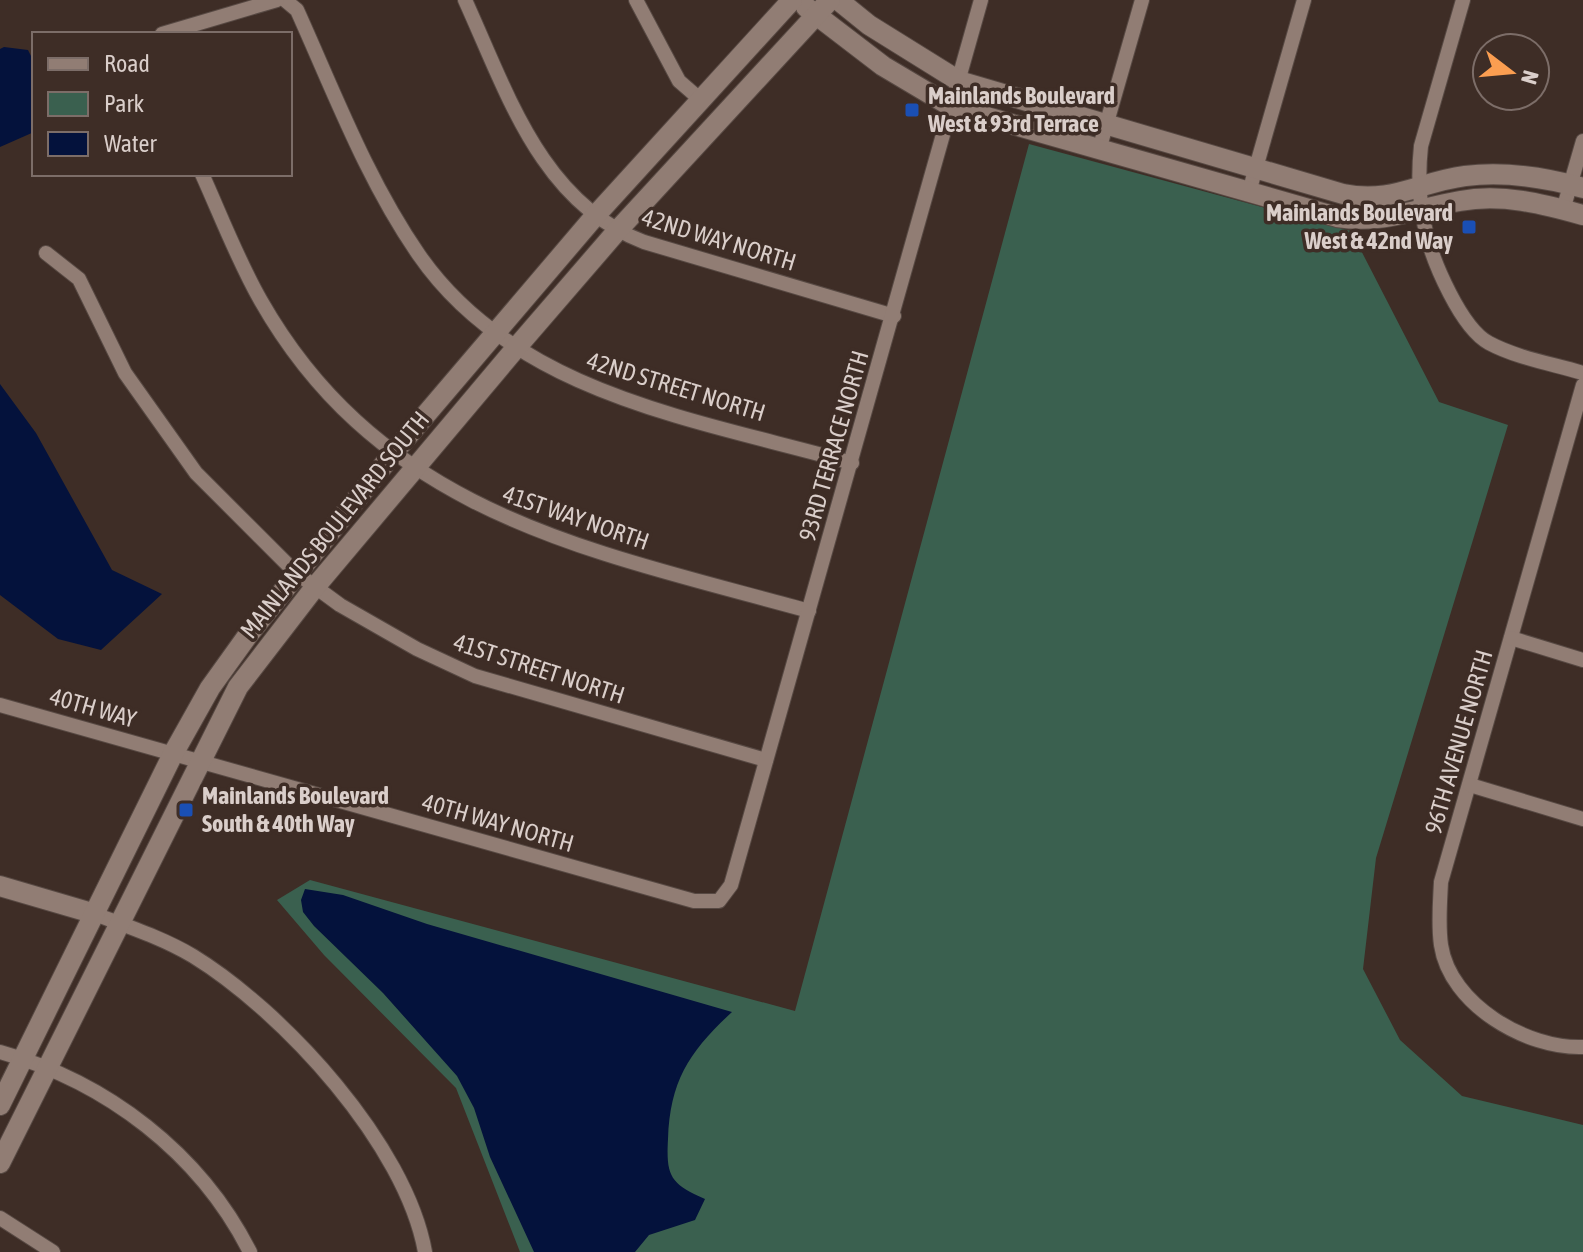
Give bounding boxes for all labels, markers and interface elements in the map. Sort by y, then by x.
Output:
legend [32,32,292,176]
north arrow [1471,32,1551,112]
text: Road [104,50,150,77]
text: N [1516,68,1545,87]
place label: Mainlands Boulevard West & 93rd Terrace [927,82,1115,137]
text: Park [104,90,145,117]
marker: Mainlands Boulevard West & 93rd Terrace [903,101,921,119]
text: Water [104,130,157,157]
place label: Mainlands Boulevard West & 42nd Way [1266,199,1453,254]
street label: 42ND WAY NORTH [639,203,799,276]
marker: Mainlands Boulevard West & 42nd Way [1460,218,1478,236]
street label: 42ND STREET NORTH [584,347,769,426]
street label: 93RD TERRACE NORTH [793,348,874,544]
street label: MAINLANDS BOULEVARD SOUTH [235,406,434,643]
street label: 41ST WAY NORTH [500,480,653,555]
street label: 41ST STREET NORTH [450,628,628,709]
street label: 96TH AVENUE NORTH [1419,647,1498,837]
street label: 40TH WAY [47,682,140,733]
place label: Mainlands Boulevard South & 40th Way [202,782,389,837]
street label: 40TH WAY NORTH [419,788,577,857]
marker: Mainlands Boulevard South & 40th Way [177,801,195,819]

